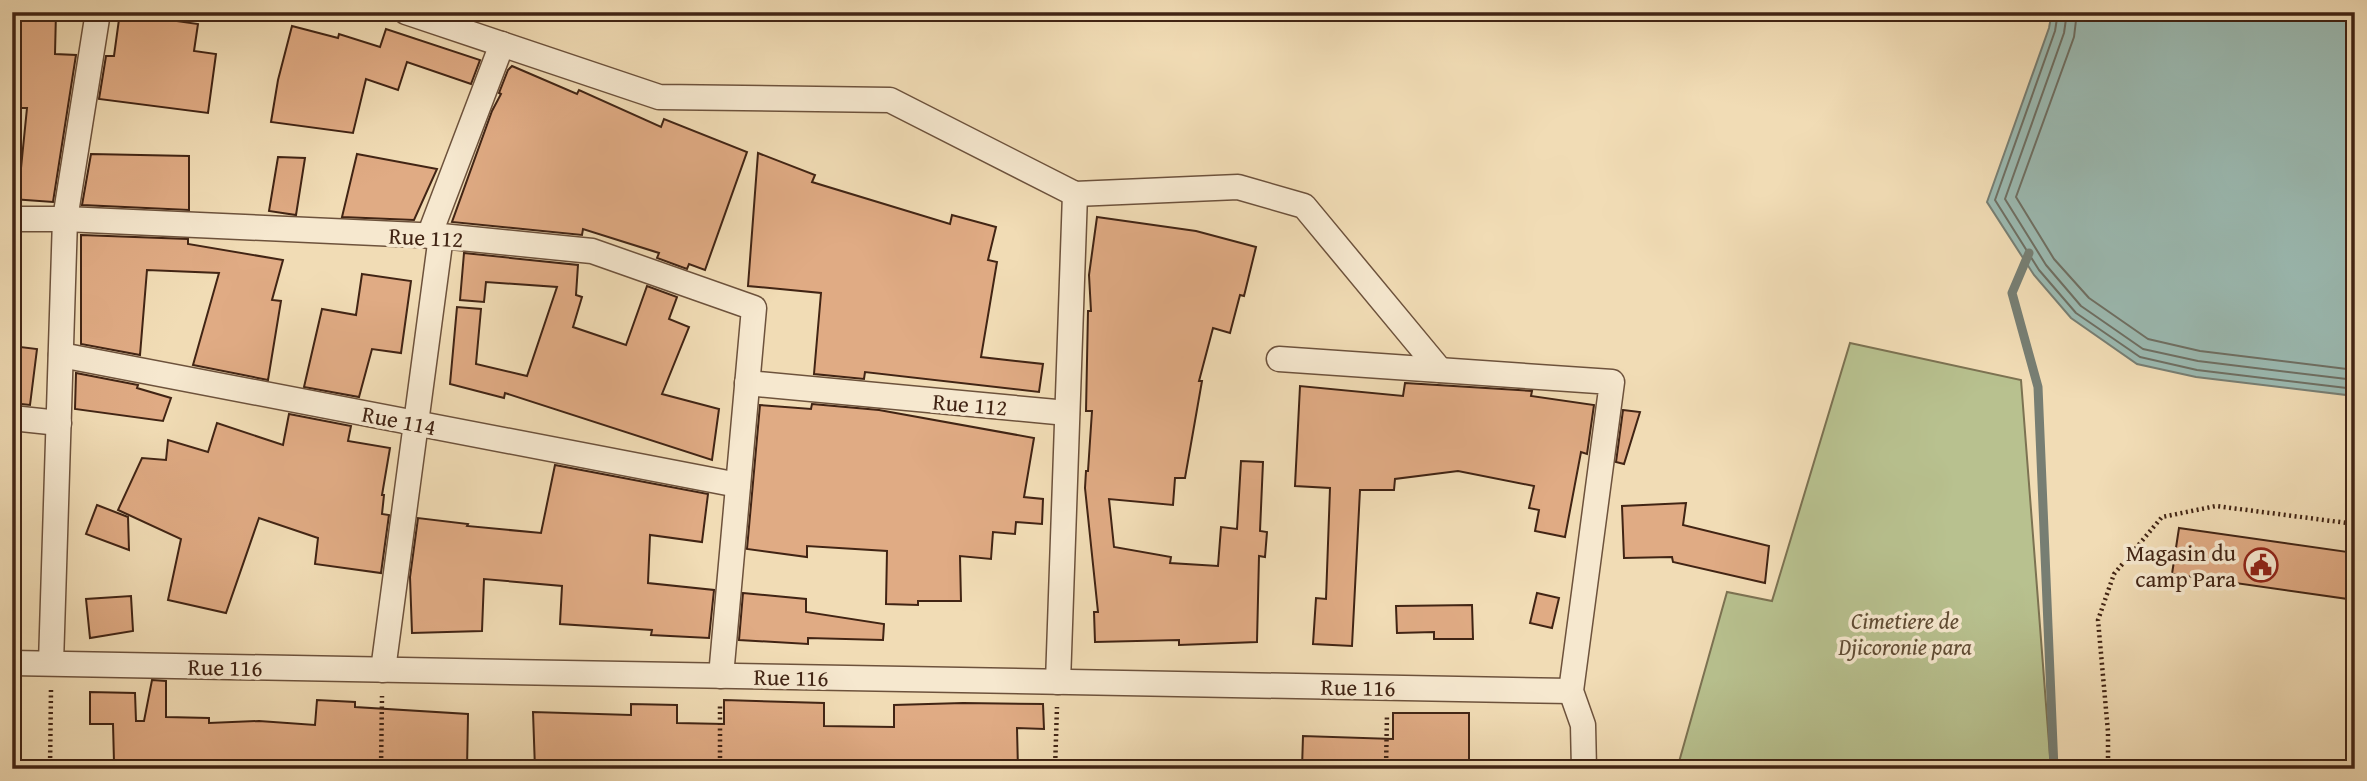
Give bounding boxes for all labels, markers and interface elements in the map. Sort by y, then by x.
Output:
street label: Rue 112 [388,219,464,255]
street label: Rue 112 [931,384,1009,424]
street label: Rue 114 [359,397,439,443]
place label: Magasin du camp Para [2126,536,2237,595]
public building icon: Magasin du camp Para [2242,546,2280,584]
park label: Cimetiere de Djicoronie para [1837,604,1972,663]
street label: Rue 116 [187,650,263,684]
street label: Rue 116 [753,660,829,694]
street label: Rue 116 [1320,670,1396,704]

